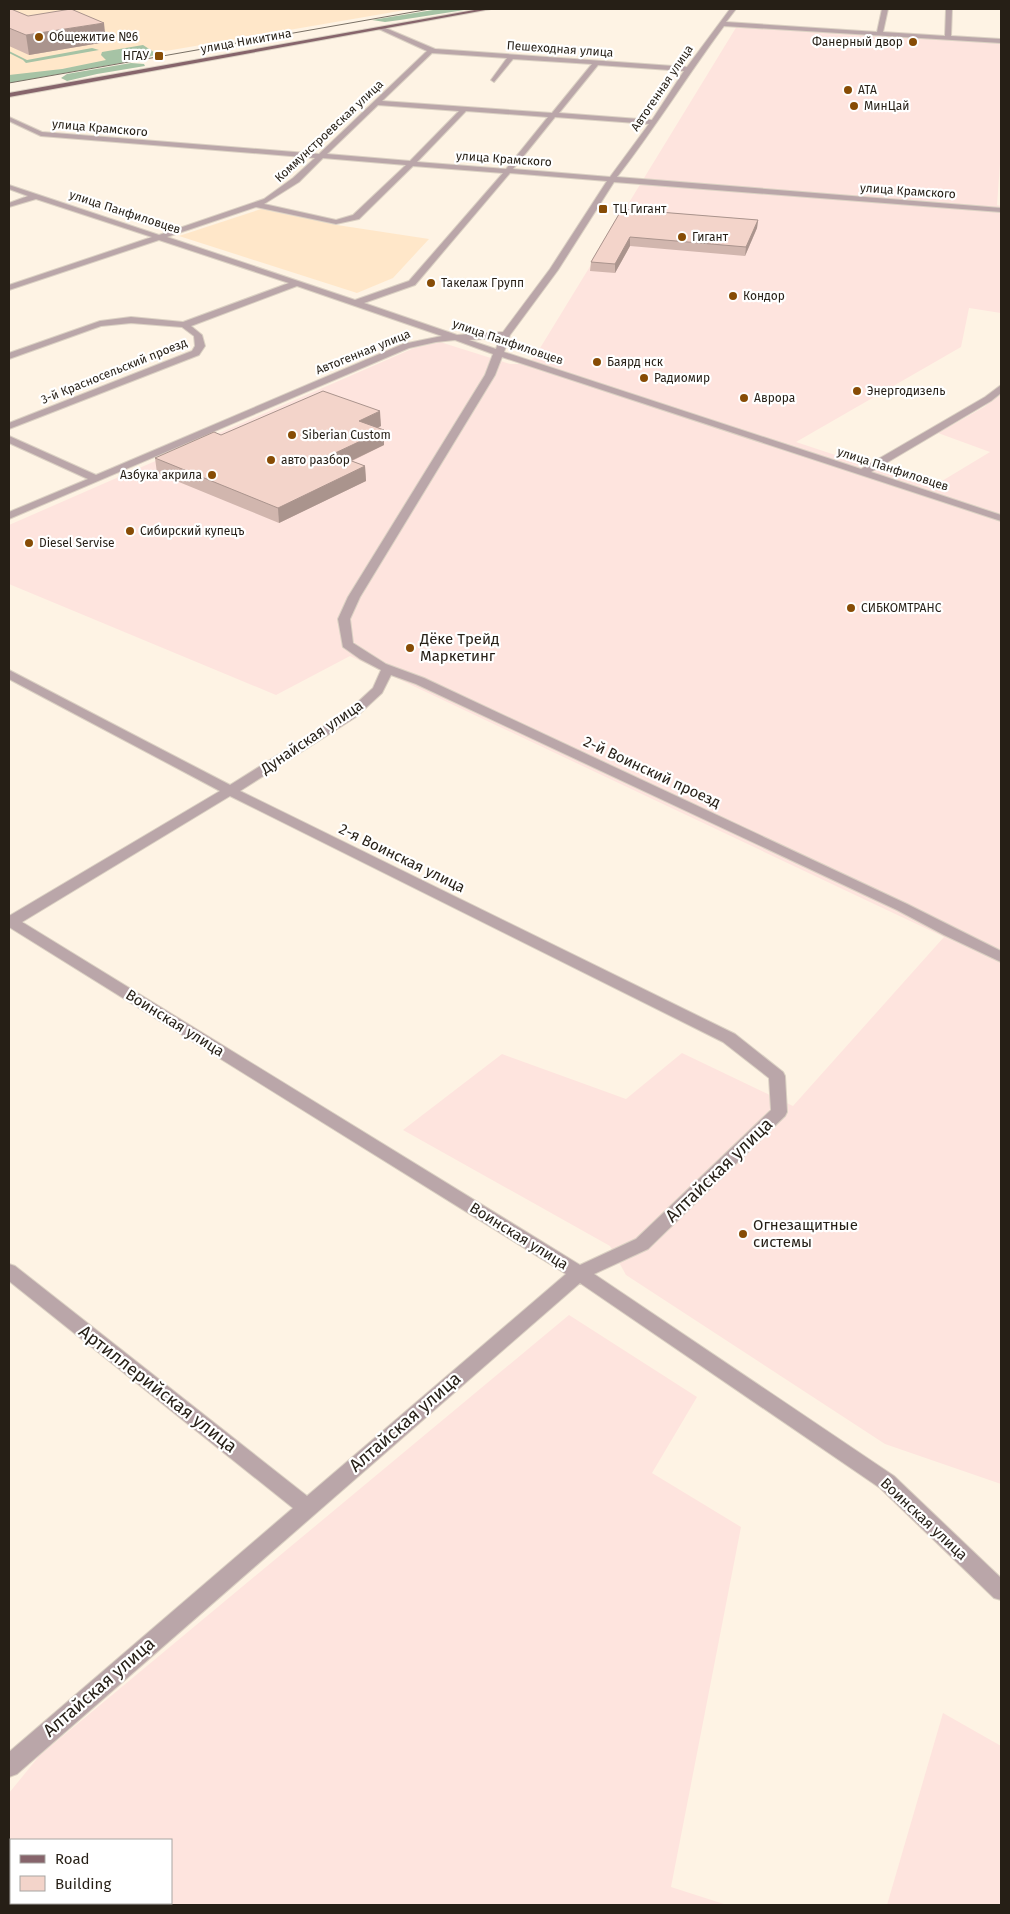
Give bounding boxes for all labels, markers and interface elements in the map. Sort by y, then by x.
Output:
street label: улица Никитина [200,26,292,56]
place label: Общежитие №6 [49,30,138,44]
marker: Общежитие №6 [33,31,45,43]
place label: Фанерный двор [812,35,903,49]
marker: Фанерный двор [907,36,919,48]
street label: Пешеходная улица [506,38,614,60]
street label: Автогенная улица [628,42,696,134]
place label: НГАУ [123,49,150,63]
marker: НГАУ [153,50,165,62]
street label: Коммунстроевская улица [272,77,386,185]
place label: АТА [858,83,877,97]
marker: АТА [842,84,854,96]
place label: МинЦай [864,99,909,113]
marker: МинЦай [848,100,860,112]
street label: улица Крамского [52,117,148,139]
street label: улица Крамского [456,149,552,169]
street label: улица Крамского [860,181,956,201]
street label: улица Панфиловцев [68,187,183,237]
place label: ТЦ Гигант [613,202,667,216]
marker: ТЦ Гигант [597,203,609,215]
place label: Гигант [692,230,729,244]
marker: Гигант [676,231,688,243]
place label: Такелаж Групп [441,276,524,290]
marker: Такелаж Групп [425,277,437,289]
place label: Кондор [743,289,785,303]
marker: Кондор [727,290,739,302]
street label: улица Панфиловцев [451,316,565,368]
street label: Автогенная улица [314,327,412,377]
street label: 3-й Красносельский проезд [39,335,189,407]
place label: Баярд нск [607,355,664,369]
marker: Баярд нск [591,356,603,368]
place label: Радиомир [654,371,710,385]
marker: Радиомир [638,372,650,384]
place label: Энергодизель [867,384,945,398]
marker: Энергодизель [851,385,863,397]
place label: Аврора [754,391,795,405]
marker: Аврора [738,392,750,404]
place label: Siberian Custom [302,428,391,442]
marker: Siberian Custom [286,429,298,441]
street label: улица Панфиловцев [836,444,951,494]
place label: авто разбор [281,453,350,467]
marker: авто разбор [265,454,277,466]
place label: Азбука акрила [120,468,202,482]
marker: Азбука акрила [206,469,218,481]
place label: Сибирский купецъ [140,524,244,538]
marker: Сибирский купецъ [124,525,136,537]
place label: Diesel Servise [39,536,115,550]
marker: Diesel Servise [23,537,35,549]
place label: СИБКОМТРАНС [861,601,942,615]
marker: СИБКОМТРАНС [845,602,857,614]
place label: Дёке Трейд Маркетинг [419,630,499,665]
marker: Дёке Трейд Маркетинг [404,642,416,654]
street label: Дунайская улица [257,696,367,778]
street label: 2-й Воинский проезд [581,732,723,812]
street label: 2-я Воинская улица [336,820,468,896]
street label: Воинская улица [122,986,228,1060]
street label: Алтайская улица [661,1113,777,1227]
street label: Воинская улица [466,1199,572,1273]
place label: Огнезащитные системы [753,1216,858,1251]
marker: Огнезащитные системы [737,1228,749,1240]
street label: Артиллерийская улица [75,1320,241,1458]
street label: Алтайская улица [345,1367,465,1477]
street label: Воинская улица [877,1474,971,1564]
street label: Алтайская улица [39,1632,159,1742]
legend [10,1839,172,1904]
text: Road [55,1850,90,1868]
text: Building [55,1875,111,1893]

